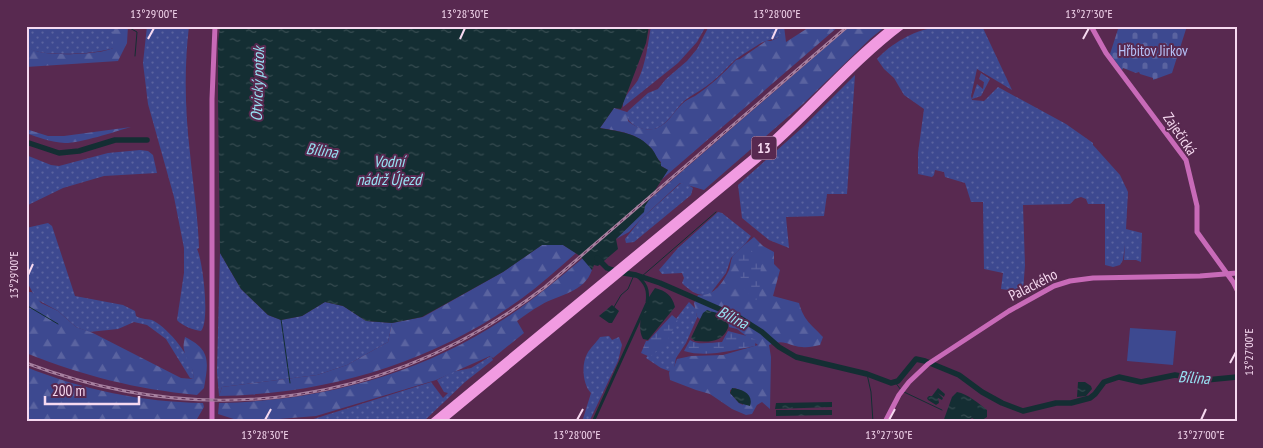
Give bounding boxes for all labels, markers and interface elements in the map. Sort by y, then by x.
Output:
text: 13°29'00"E [130,6,178,21]
text: 13°28'30"E [441,6,489,21]
text: 13°28'00"E [753,6,801,21]
text: 13°27'30"E [1065,6,1113,21]
park label: Hřbitov Jirkov [1118,41,1188,60]
water label: Otvický potok [246,44,268,122]
street label: Zaječická [1159,109,1202,159]
road number: 13 [752,136,776,160]
water label: Bílina [305,138,341,162]
water label: Vodní nádrž Újezd [357,151,423,189]
text: 13°29'00"E [6,251,21,299]
street label: Palackého [1005,264,1060,305]
water label: Bílina [714,301,753,334]
text: 13°27'00"E [1241,328,1256,376]
water label: Bílina [1178,366,1212,388]
scale bar [45,373,139,405]
text: 200 m [52,381,85,400]
text: 13°28'30"E [241,427,289,442]
text: 13°28'00"E [553,427,601,442]
text: 13°27'30"E [865,427,913,442]
text: 13°27'00"E [1177,427,1225,442]

